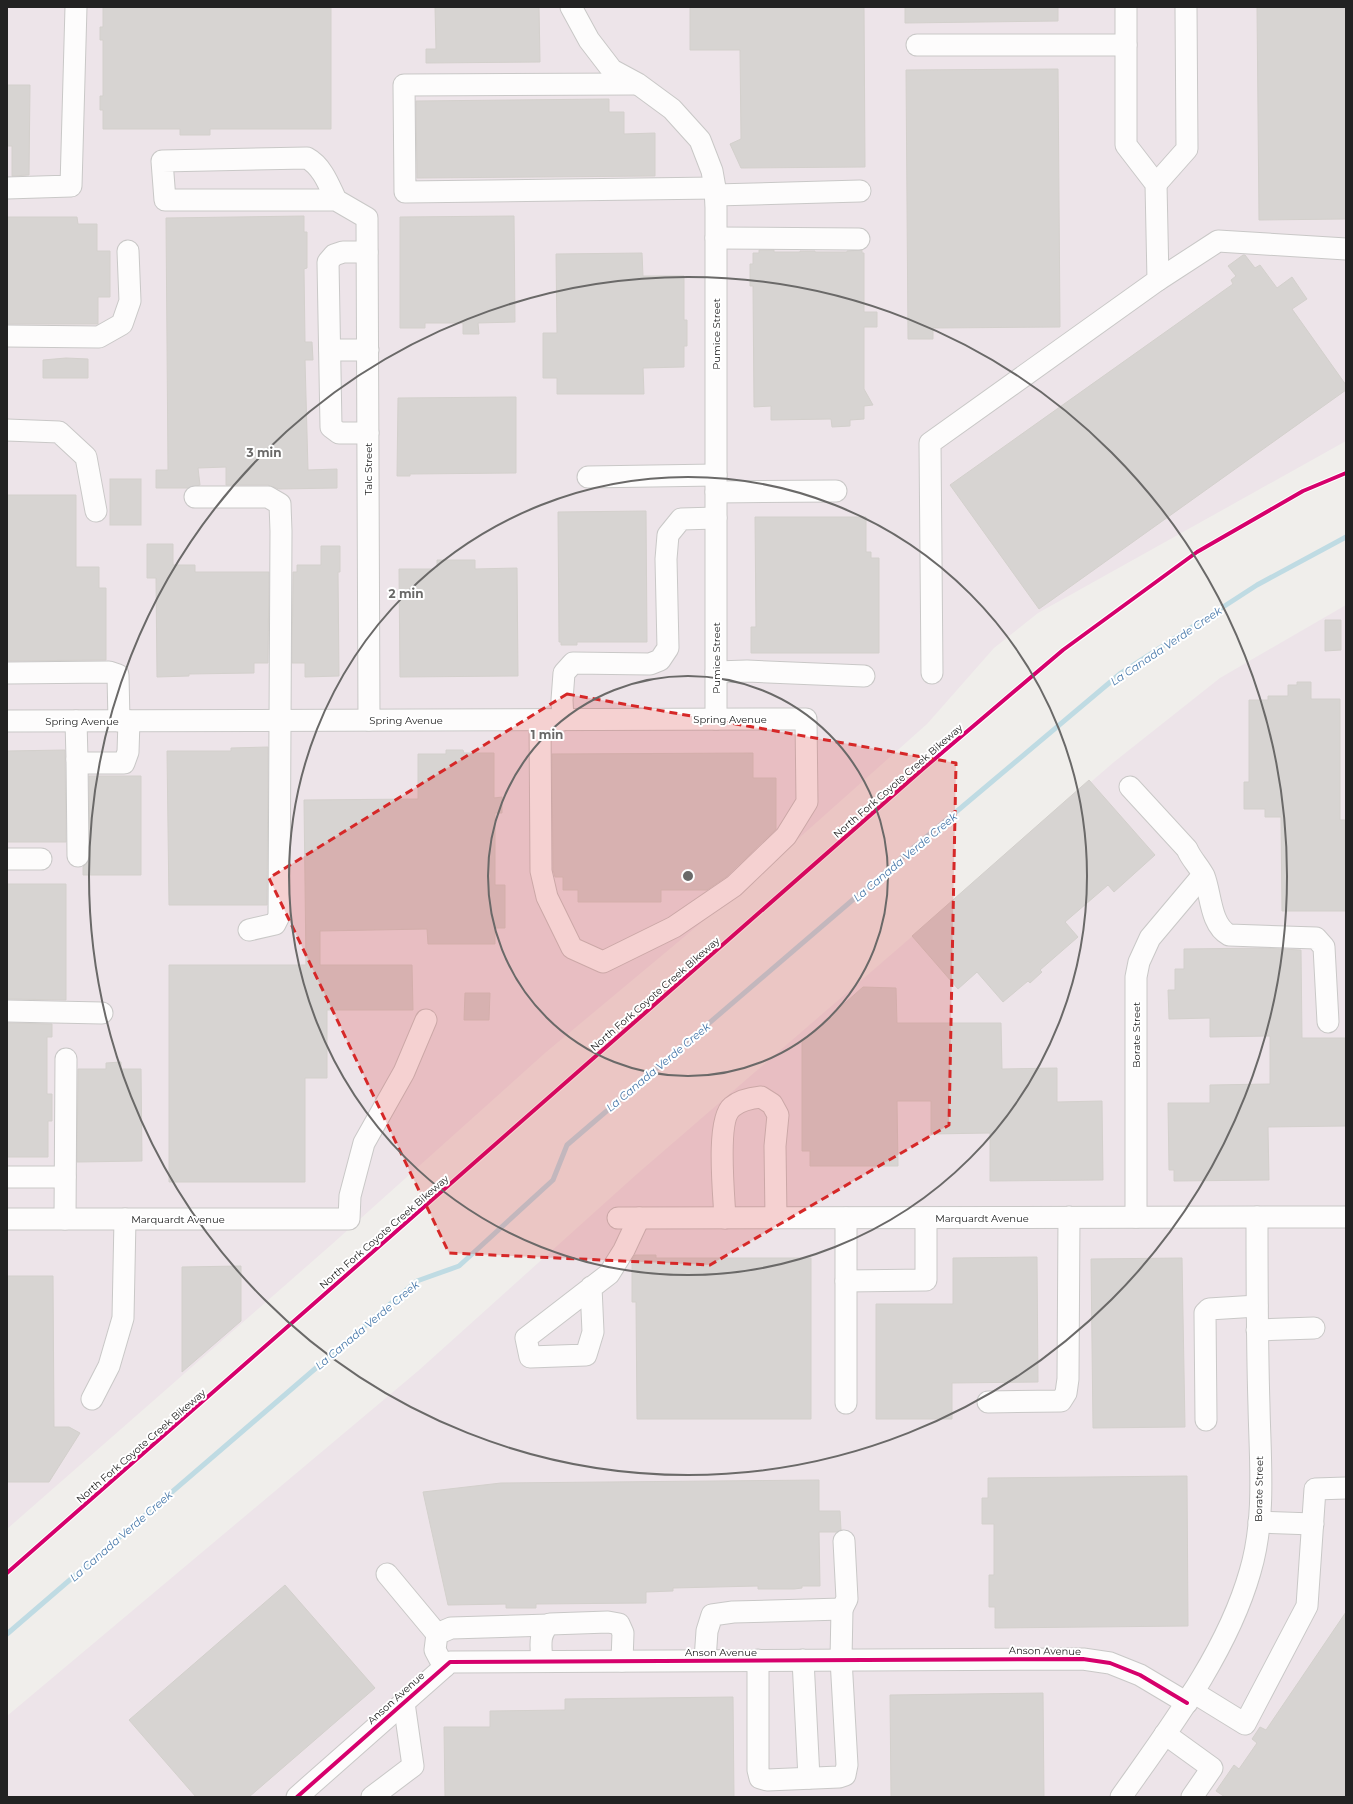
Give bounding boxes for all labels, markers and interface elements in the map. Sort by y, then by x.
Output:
street label: Pumice Street [710,298,723,370]
street label: Talc Street [362,443,375,495]
text: 3 min [246,445,282,460]
text: 2 min [389,586,423,601]
water label: La Canada Verde Creek [1108,603,1225,689]
street label: Pumice Street [710,622,723,694]
street label: Spring Avenue [693,713,767,726]
street label: Spring Avenue [369,714,443,727]
street label: Spring Avenue [45,715,119,728]
street label: North Fork Coyote Creek Bikeway [831,721,966,841]
text: 1 min [531,727,563,742]
water label: La Canada Verde Creek [850,809,960,905]
centre of rings [681,869,695,883]
street label: North Fork Coyote Creek Bikeway [588,934,723,1054]
street label: Borate Street [1130,1002,1143,1068]
water label: La Canada Verde Creek [603,1019,713,1115]
street label: North Fork Coyote Creek Bikeway [317,1172,452,1292]
street label: Marquardt Avenue [935,1212,1029,1225]
street label: Marquardt Avenue [131,1213,225,1226]
water label: La Canada Verde Creek [312,1277,422,1373]
street label: North Fork Coyote Creek Bikeway [74,1386,209,1506]
street label: Borate Street [1252,1456,1266,1522]
water label: La Canada Verde Creek [67,1487,176,1584]
street label: Anson Avenue [1009,1644,1081,1658]
street label: Anson Avenue [685,1646,757,1659]
street label: Anson Avenue [365,1669,427,1727]

